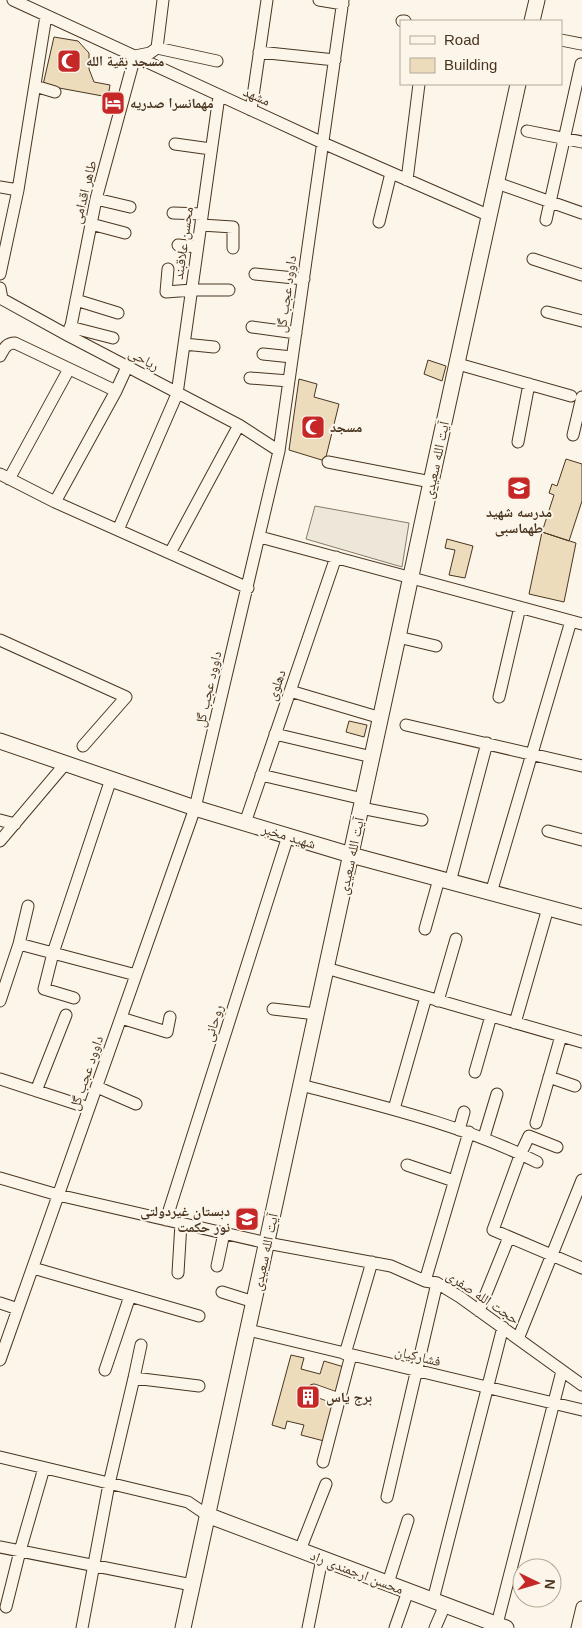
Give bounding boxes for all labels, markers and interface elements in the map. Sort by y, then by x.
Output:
legend [400,20,562,85]
text: Road [444,31,480,48]
mosque icon: مسجد بقیة الله [56,48,82,74]
place label: مسجد بقیة الله [86,53,164,70]
text: Building [444,56,497,73]
street label: مشهد [241,83,273,109]
hotel icon: مهمانسرا صدریه [100,90,126,116]
place label: مهمانسرا صدریه [130,95,214,112]
street label: طاهر اقدامی [68,159,101,226]
street label: محسن علاقبند [170,206,197,281]
street label: داوود عجب گل [273,254,300,334]
street label: ریاحی [126,344,162,375]
mosque icon: مسجد [300,414,326,440]
place label: مسجد [330,419,362,435]
street label: آیت الله سعیدی [420,419,453,500]
school or university icon: مدرسه شهید طهماسبی [506,475,532,501]
place label: مدرسه شهید طهماسبی [486,504,552,537]
street label: داوود عجب گل [191,649,226,729]
street label: دهلوی [263,667,290,703]
street label: آیت الله سعیدی [335,815,368,896]
street label: شهید مخبر [259,820,318,853]
street label: روحانی [200,1003,227,1044]
street label: داوود عجب گل [66,1033,107,1113]
place label: دبستان غیردولتی نور حکمت [140,1203,230,1235]
school or university icon: دبستان غیردولتی نور حکمت [234,1206,260,1232]
street label: آیت الله سعیدی [249,1211,282,1292]
street label: حجت الله صفری [443,1267,522,1328]
street label: فشارکیان [393,1343,443,1370]
building icon: برج یاس [295,1384,321,1410]
place label: برج یاس [326,1389,372,1406]
street label: محسن ارجمندی راد [308,1547,406,1598]
north arrow [512,1558,562,1608]
text: N [542,1578,558,1590]

